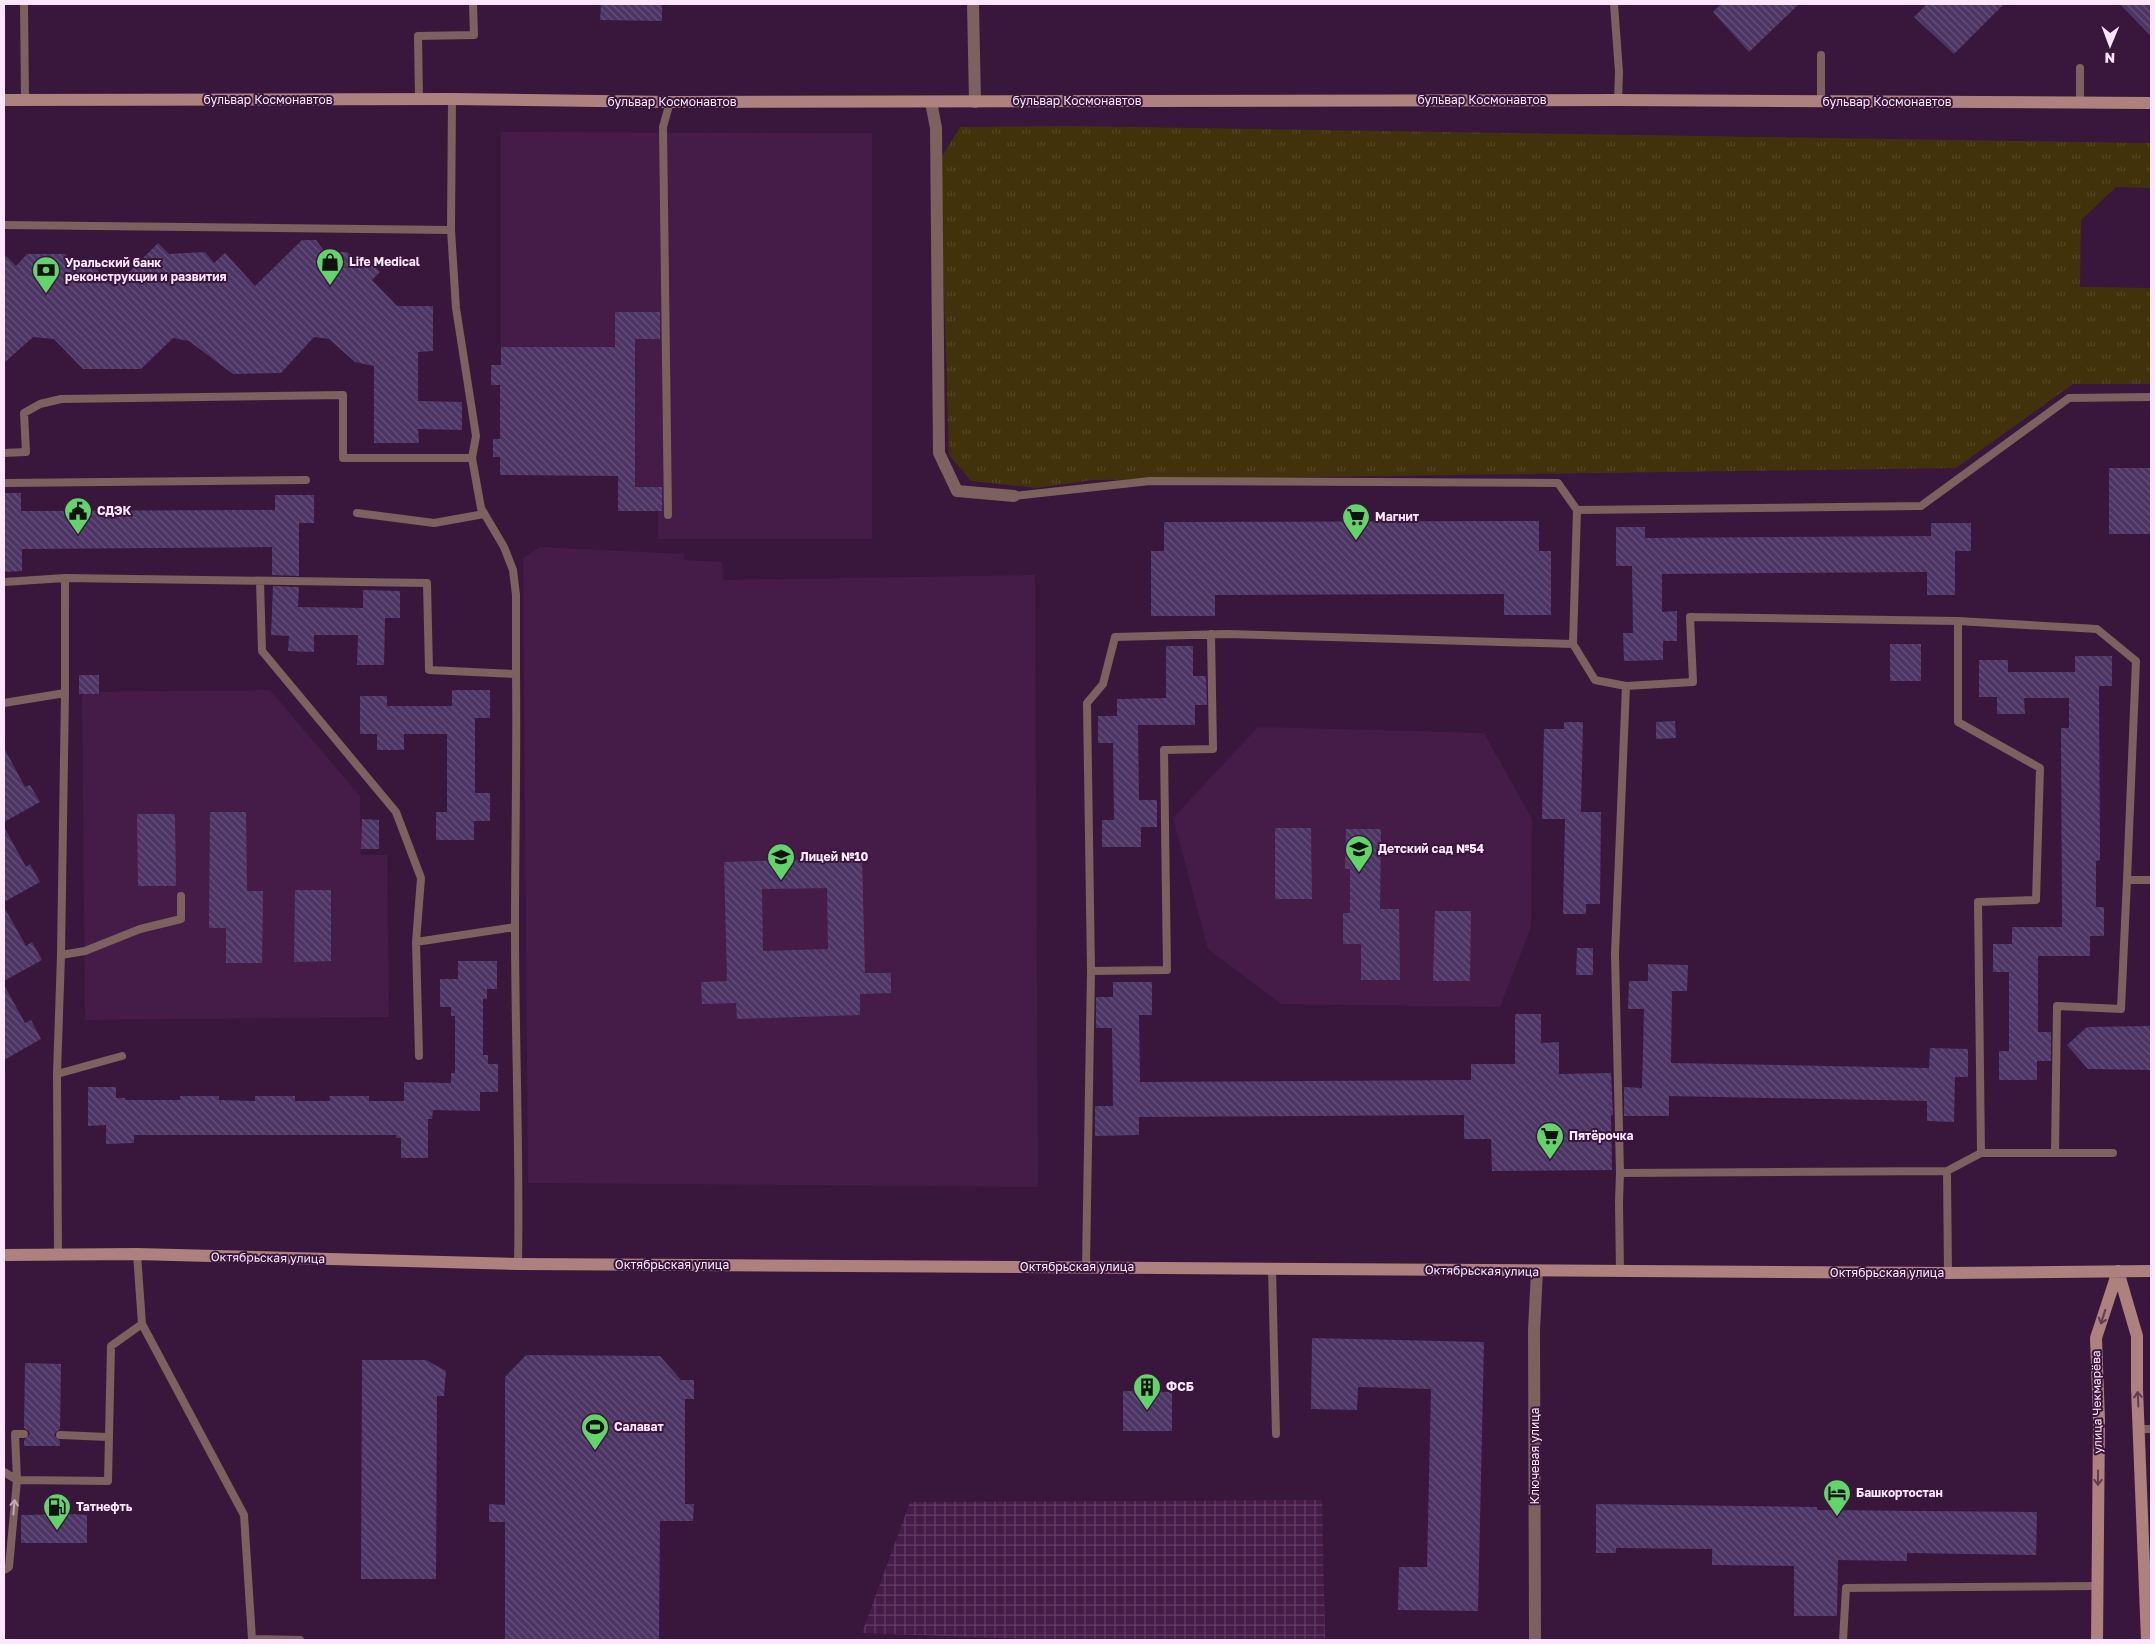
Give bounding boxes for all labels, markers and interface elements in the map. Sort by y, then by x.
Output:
north arrow [2085,20,2135,70]
text: N [2104,50,2115,67]
street label: бульвар Космонавтов [204,92,333,107]
street label: бульвар Космонавтов [1418,92,1547,107]
street label: бульвар Космонавтов [1013,93,1142,108]
street label: бульвар Космонавтов [608,94,737,109]
street label: бульвар Космонавтов [1823,94,1952,109]
shop icon: Life Medical [315,247,345,286]
place label: Life Medical [349,254,420,269]
bank icon: Уральский банк реконструкции и развития [31,255,61,294]
place label: Уральский банк реконструкции и развития [65,255,227,284]
public building icon: СДЭК [63,496,93,535]
supermarket icon: Магнит [1341,502,1371,541]
place label: СДЭК [97,503,132,518]
place label: Магнит [1375,509,1419,524]
school or university icon: Детский сад №54 [1344,834,1374,873]
place label: Детский сад №54 [1378,841,1485,856]
school or university icon: Лицей №10 [766,842,796,881]
place label: Лицей №10 [800,849,868,864]
supermarket icon: Пятёрочка [1535,1121,1565,1160]
place label: Пятёрочка [1569,1128,1634,1143]
street label: Октябрьская улица [211,1249,325,1266]
street label: Октябрьская улица [615,1257,729,1272]
street label: Октябрьская улица [1020,1259,1134,1274]
street label: Октябрьская улица [1425,1262,1539,1279]
street label: Октябрьская улица [1830,1265,1944,1280]
one-way arrow [2098,1309,2107,1324]
street label: улица Чекмарёва [2088,1350,2105,1454]
building icon: ФСБ [1132,1372,1162,1411]
place label: ФСБ [1166,1379,1194,1394]
one-way arrow [2133,1391,2143,1408]
street label: Ключевая улица [1527,1407,1542,1505]
sports icon: Салават [580,1412,610,1451]
place label: Салават [614,1419,664,1434]
one-way arrow [2093,1470,2103,1486]
hotel icon: Башкортостан [1822,1478,1852,1517]
place label: Башкортостан [1856,1485,1943,1500]
fuel station icon: Татнефть [42,1492,72,1531]
one-way arrow [10,1499,19,1515]
place label: Татнефть [76,1499,133,1514]

